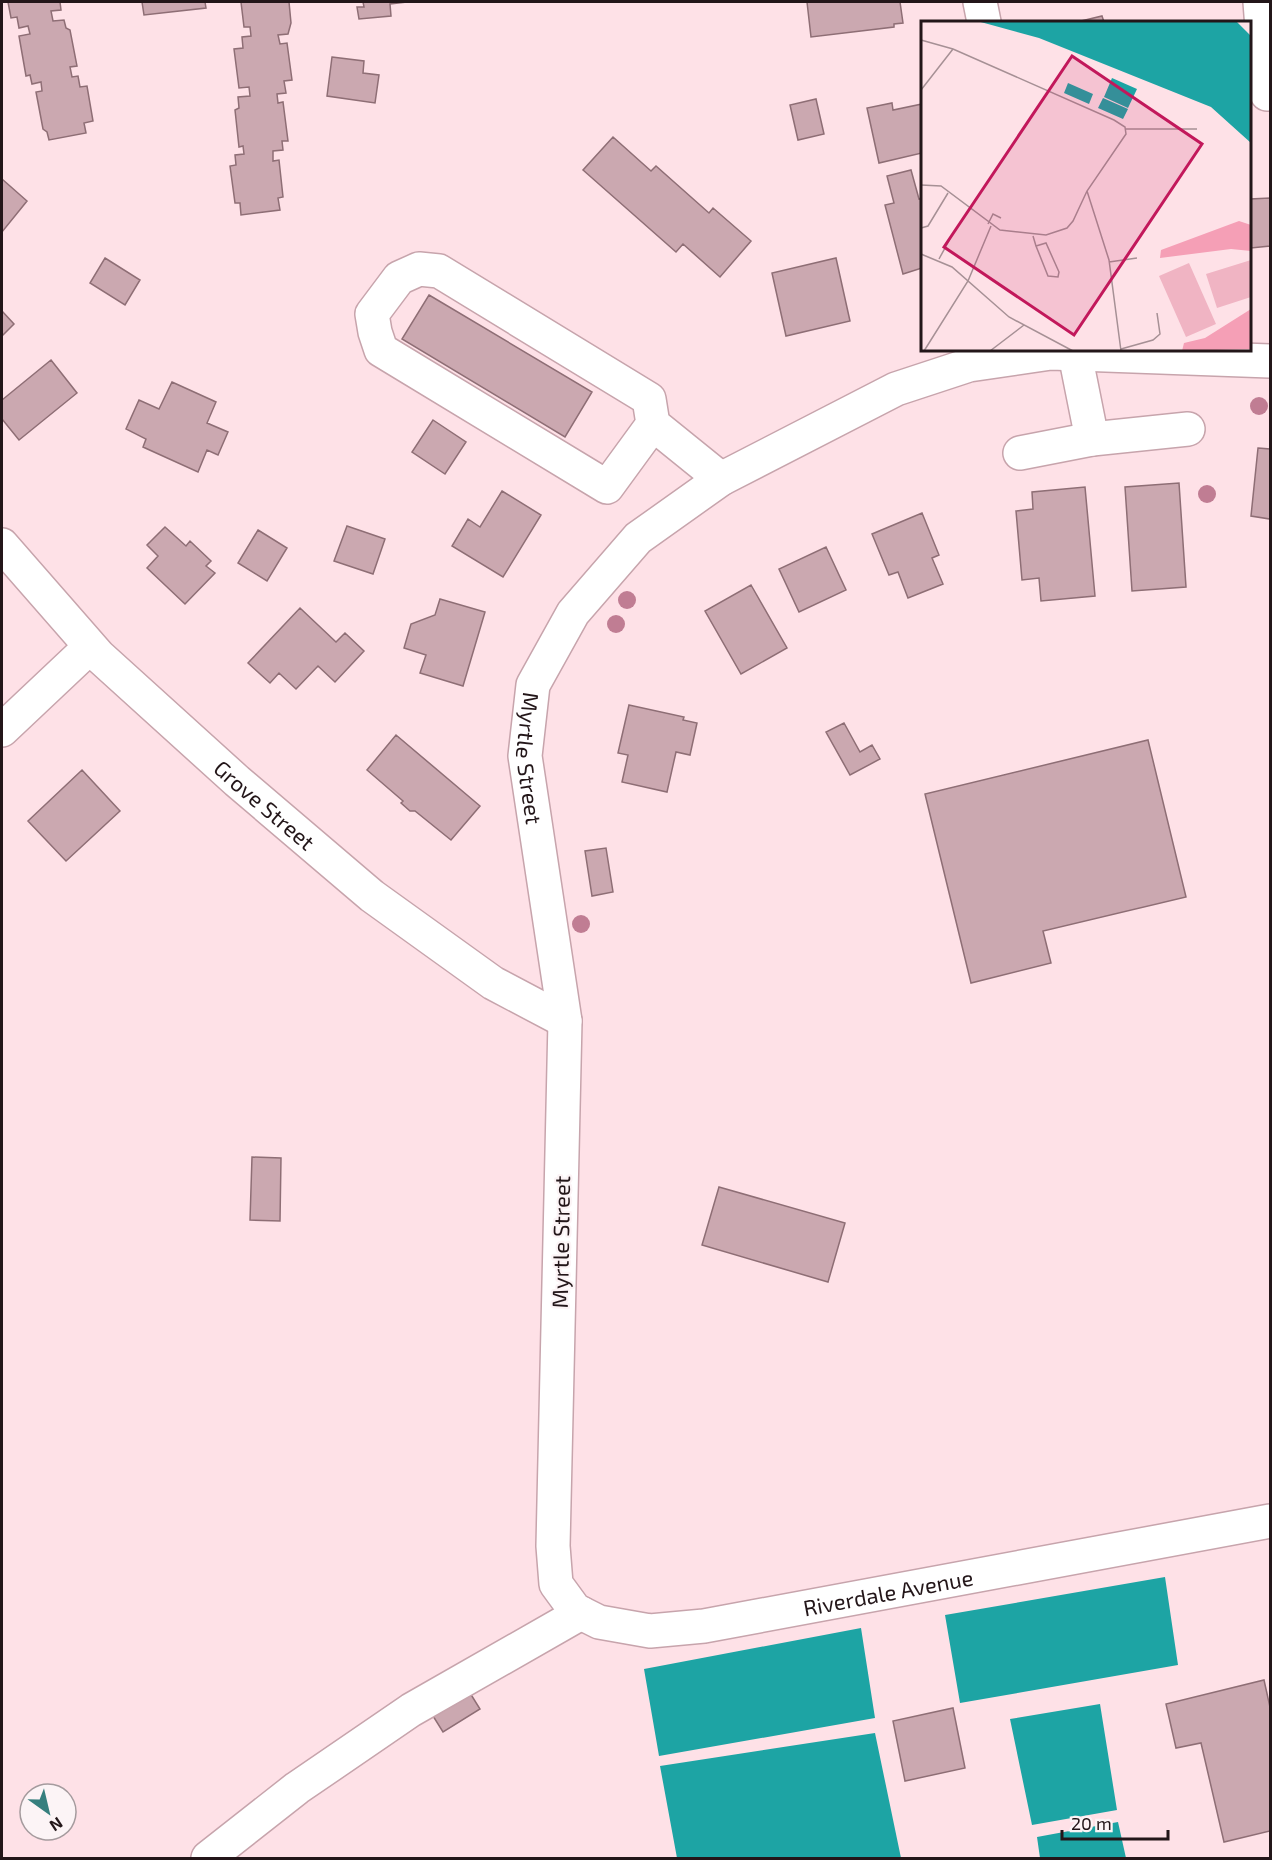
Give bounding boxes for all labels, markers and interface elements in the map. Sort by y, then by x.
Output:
inset map [921,21,1251,351]
street label: Myrtle Street [512,691,548,826]
street label: Grove Street [209,754,320,855]
street label: Myrtle Street [546,1176,574,1308]
street label: Riverdale Avenue [801,1563,975,1620]
north arrow [18,1782,78,1842]
scale bar [1062,1803,1168,1841]
text: 20 m [1071,1812,1112,1834]
text: N [47,1814,67,1836]

